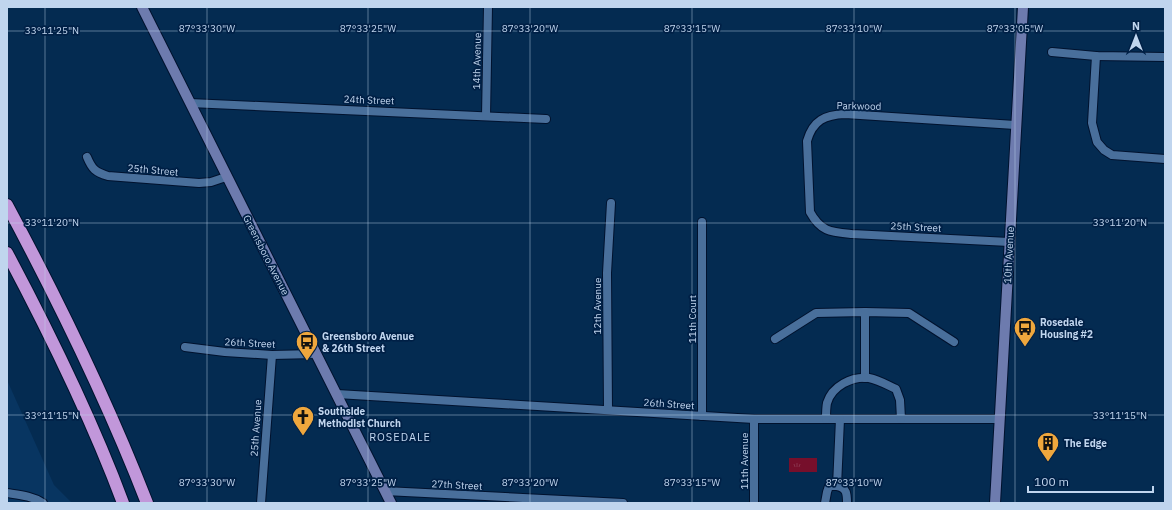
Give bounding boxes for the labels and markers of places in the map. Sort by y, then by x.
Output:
bus stop icon: Rosedale Housing #2 [1012,315,1038,348]
place label: Rosedale Housing #2 [1040,316,1093,341]
bus stop icon: Greensboro Avenue & 26th Street [294,329,320,362]
place label: Greensboro Avenue & 26th Street [322,330,415,355]
church icon: Southside Methodist Church [290,404,316,437]
place label: Southside Methodist Church [318,405,401,430]
building icon: The Edge [1035,430,1061,463]
place label: The Edge [1064,437,1107,450]

